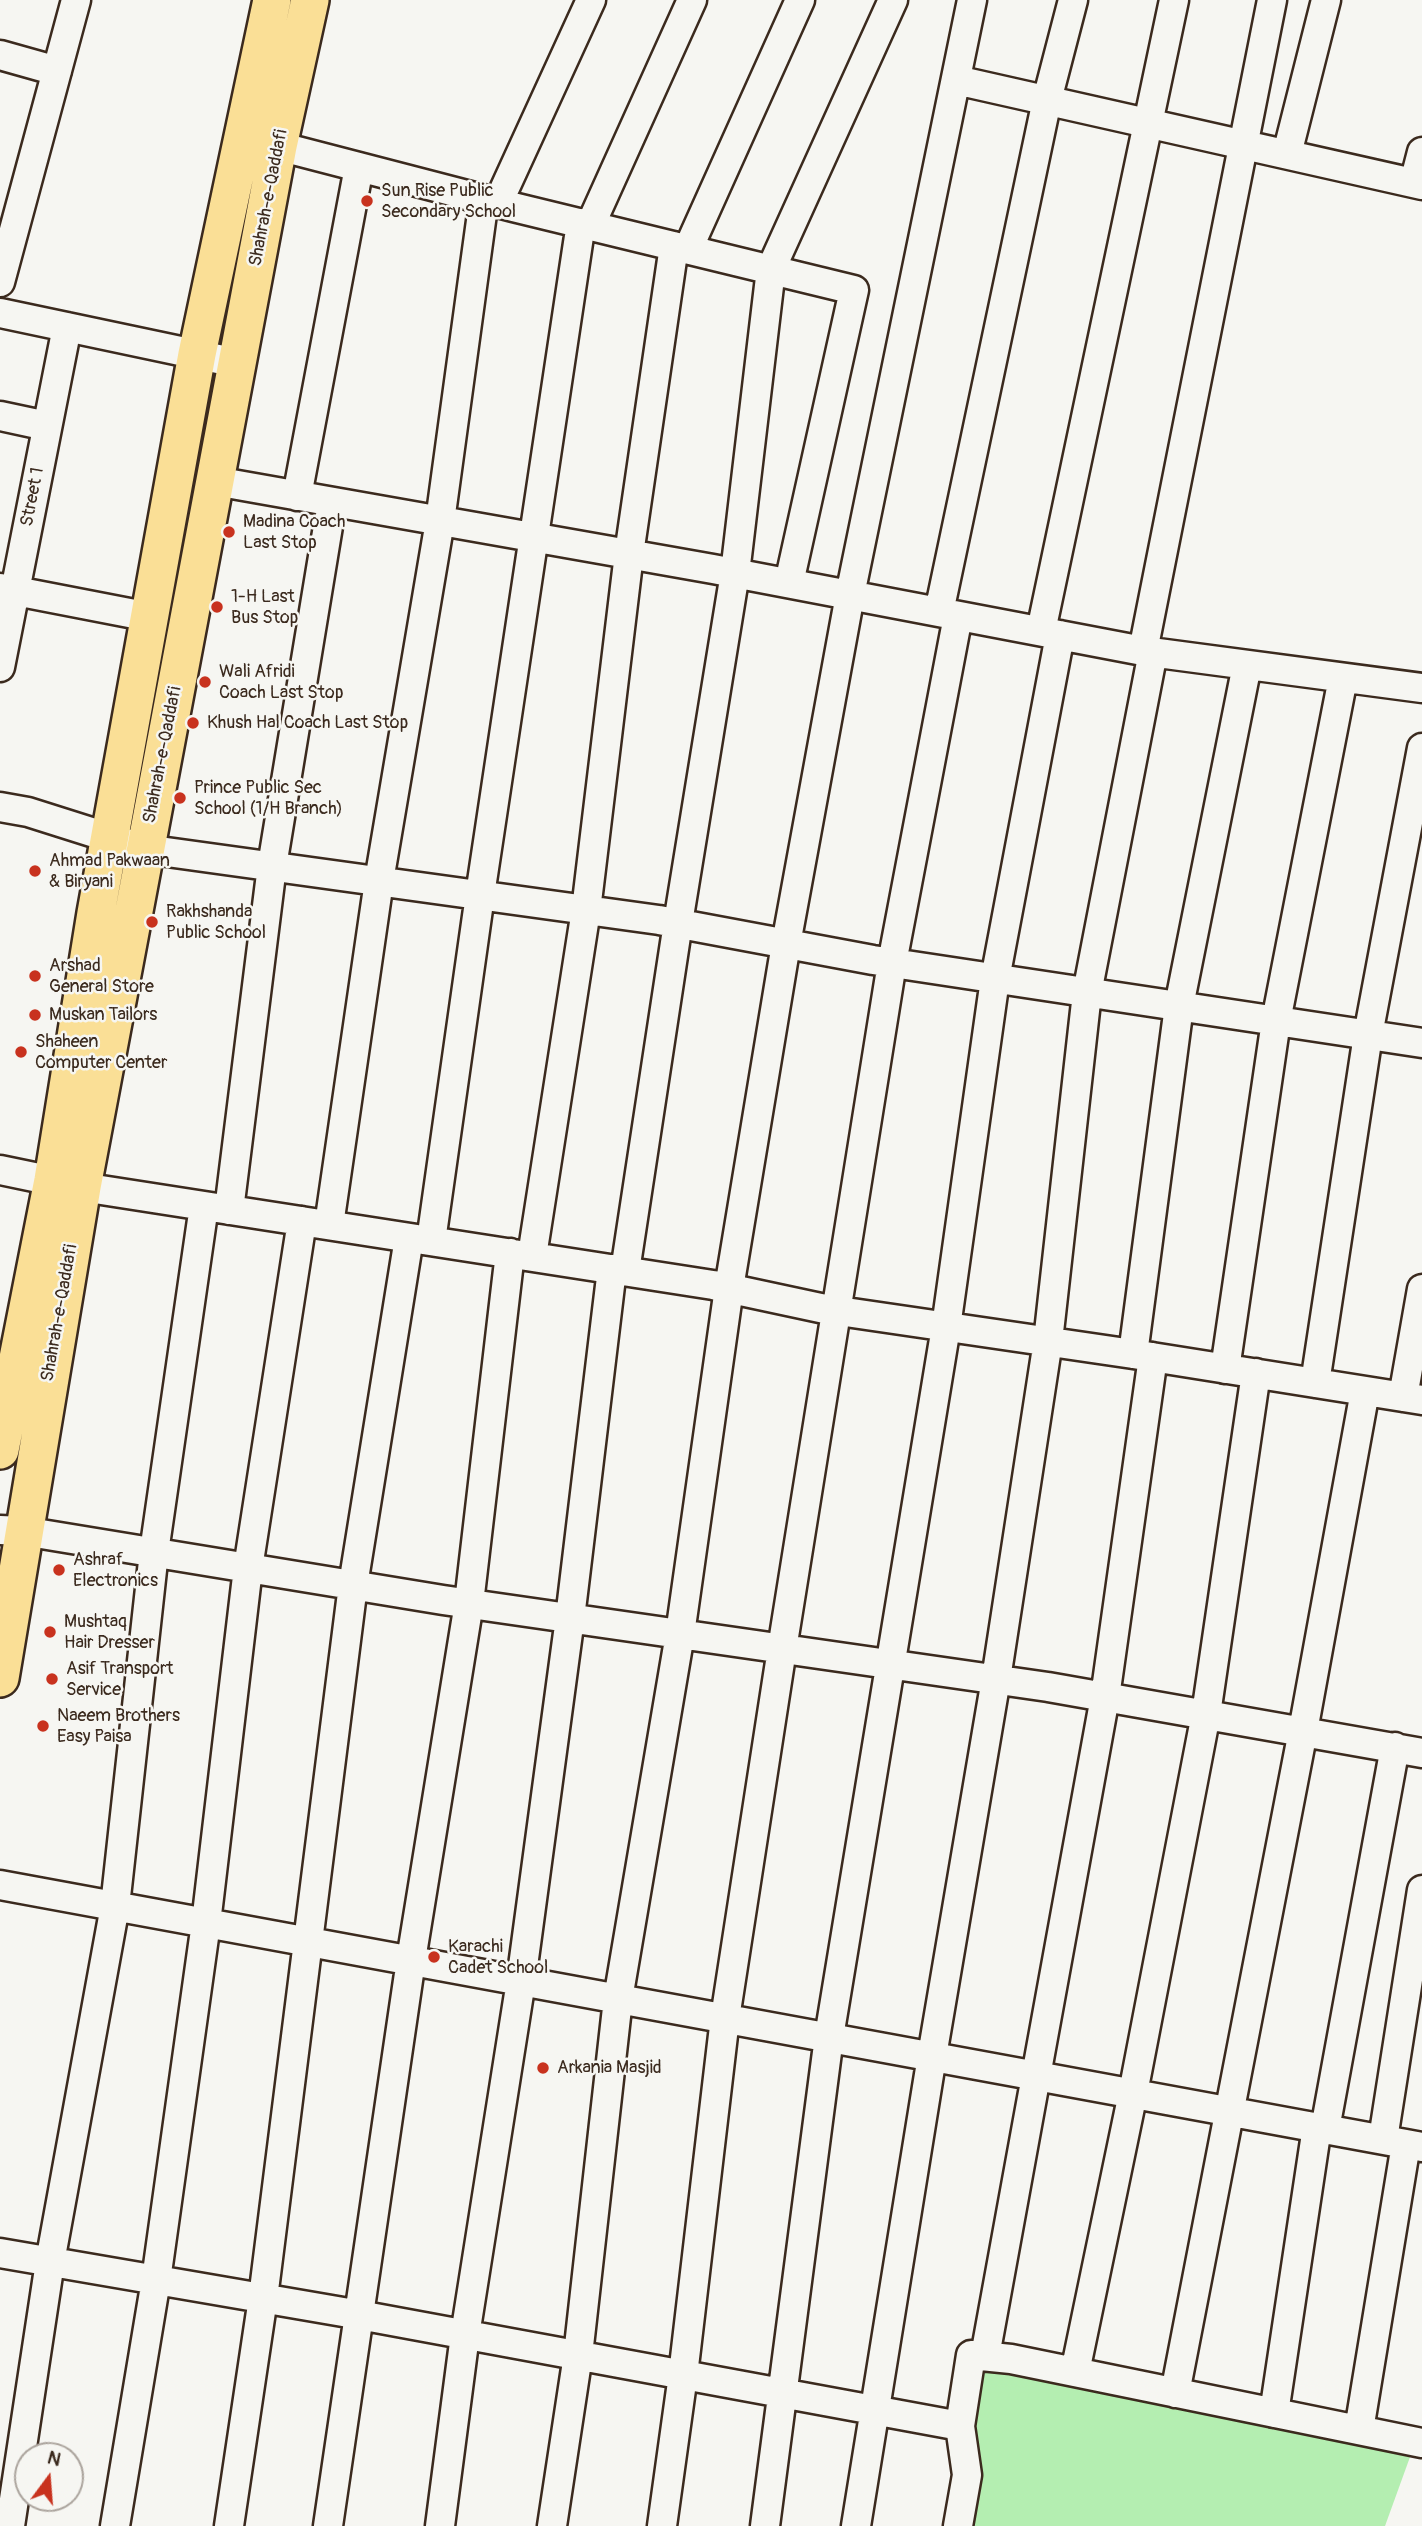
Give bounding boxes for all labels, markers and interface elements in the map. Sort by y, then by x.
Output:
street label: Shahrah-e-Qaddafi [245,128,293,268]
place label: Sun Rise Public Secondary School [381,180,516,222]
marker: Sun Rise Public Secondary School [359,193,375,209]
street label: Street 1 [17,466,49,528]
place label: Madina Coach Last Stop [243,511,345,554]
marker: Madina Coach Last Stop [221,524,237,540]
place label: 1-H Last Bus Stop [231,586,298,628]
marker: 1-H Last Bus Stop [209,599,225,615]
place label: Wali Afridi Coach Last Stop [219,661,343,704]
marker: Wali Afridi Coach Last Stop [197,674,213,690]
street label: Shahrah-e-Qaddafi [139,685,187,825]
place label: Khush Hal Coach Last Stop [207,712,408,734]
marker: Khush Hal Coach Last Stop [185,715,201,731]
place label: Prince Public Sec School (1/H Branch) [194,777,343,820]
marker: Prince Public Sec School (1/H Branch) [172,790,188,806]
place label: Ahmad Pakwaan & Biryani [49,850,170,892]
marker: Ahmad Pakwaan & Biryani [27,863,43,879]
place label: Rakhshanda Public School [166,901,266,944]
marker: Rakhshanda Public School [144,914,160,930]
place label: Arshad General Store [49,955,154,998]
marker: Arshad General Store [27,968,43,984]
place label: Muskan Tailors [49,1004,157,1026]
marker: Muskan Tailors [27,1007,43,1023]
place label: Shaheen Computer Center [35,1031,167,1074]
marker: Shaheen Computer Center [13,1044,29,1060]
street label: Shahrah-e-Qaddafi [37,1243,83,1383]
place label: Ashraf Electronics [73,1549,158,1592]
marker: Ashraf Electronics [51,1562,67,1578]
place label: Mushtaq Hair Dresser [64,1611,155,1654]
marker: Mushtaq Hair Dresser [42,1624,58,1640]
place label: Asif Transport Service [66,1658,174,1700]
marker: Asif Transport Service [44,1671,60,1687]
place label: Naeem Brothers Easy Paisa [57,1705,180,1748]
marker: Naeem Brothers Easy Paisa [35,1718,51,1734]
place label: Karachi Cadet School [448,1936,548,1979]
marker: Karachi Cadet School [426,1949,442,1965]
place label: Arkania Masjid [557,2057,662,2079]
marker: Arkania Masjid [535,2060,551,2076]
north arrow [14,2442,84,2512]
text: N [45,2445,64,2472]

